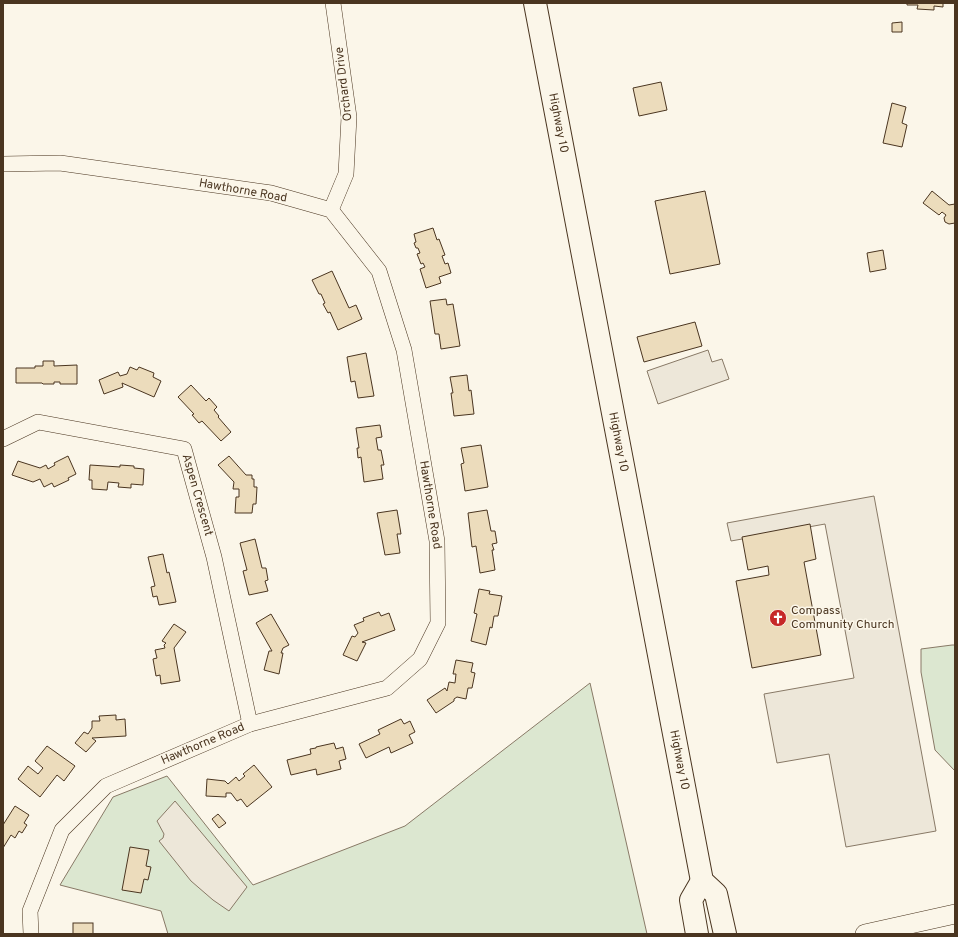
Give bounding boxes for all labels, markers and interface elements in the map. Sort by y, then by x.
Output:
street label: Orchard Drive [332,46,356,122]
street label: Highway 10 [544,92,572,154]
street label: Hawthorne Road [198,175,288,207]
street label: Highway 10 [604,411,632,473]
street label: Aspen Crescent [178,452,216,538]
street label: Hawthorne Road [415,460,445,550]
place label: Compass Community Church [791,603,895,633]
church icon: Compass Community Church [768,608,788,628]
street label: Hawthorne Road [159,719,247,769]
street label: Highway 10 [665,729,693,791]

